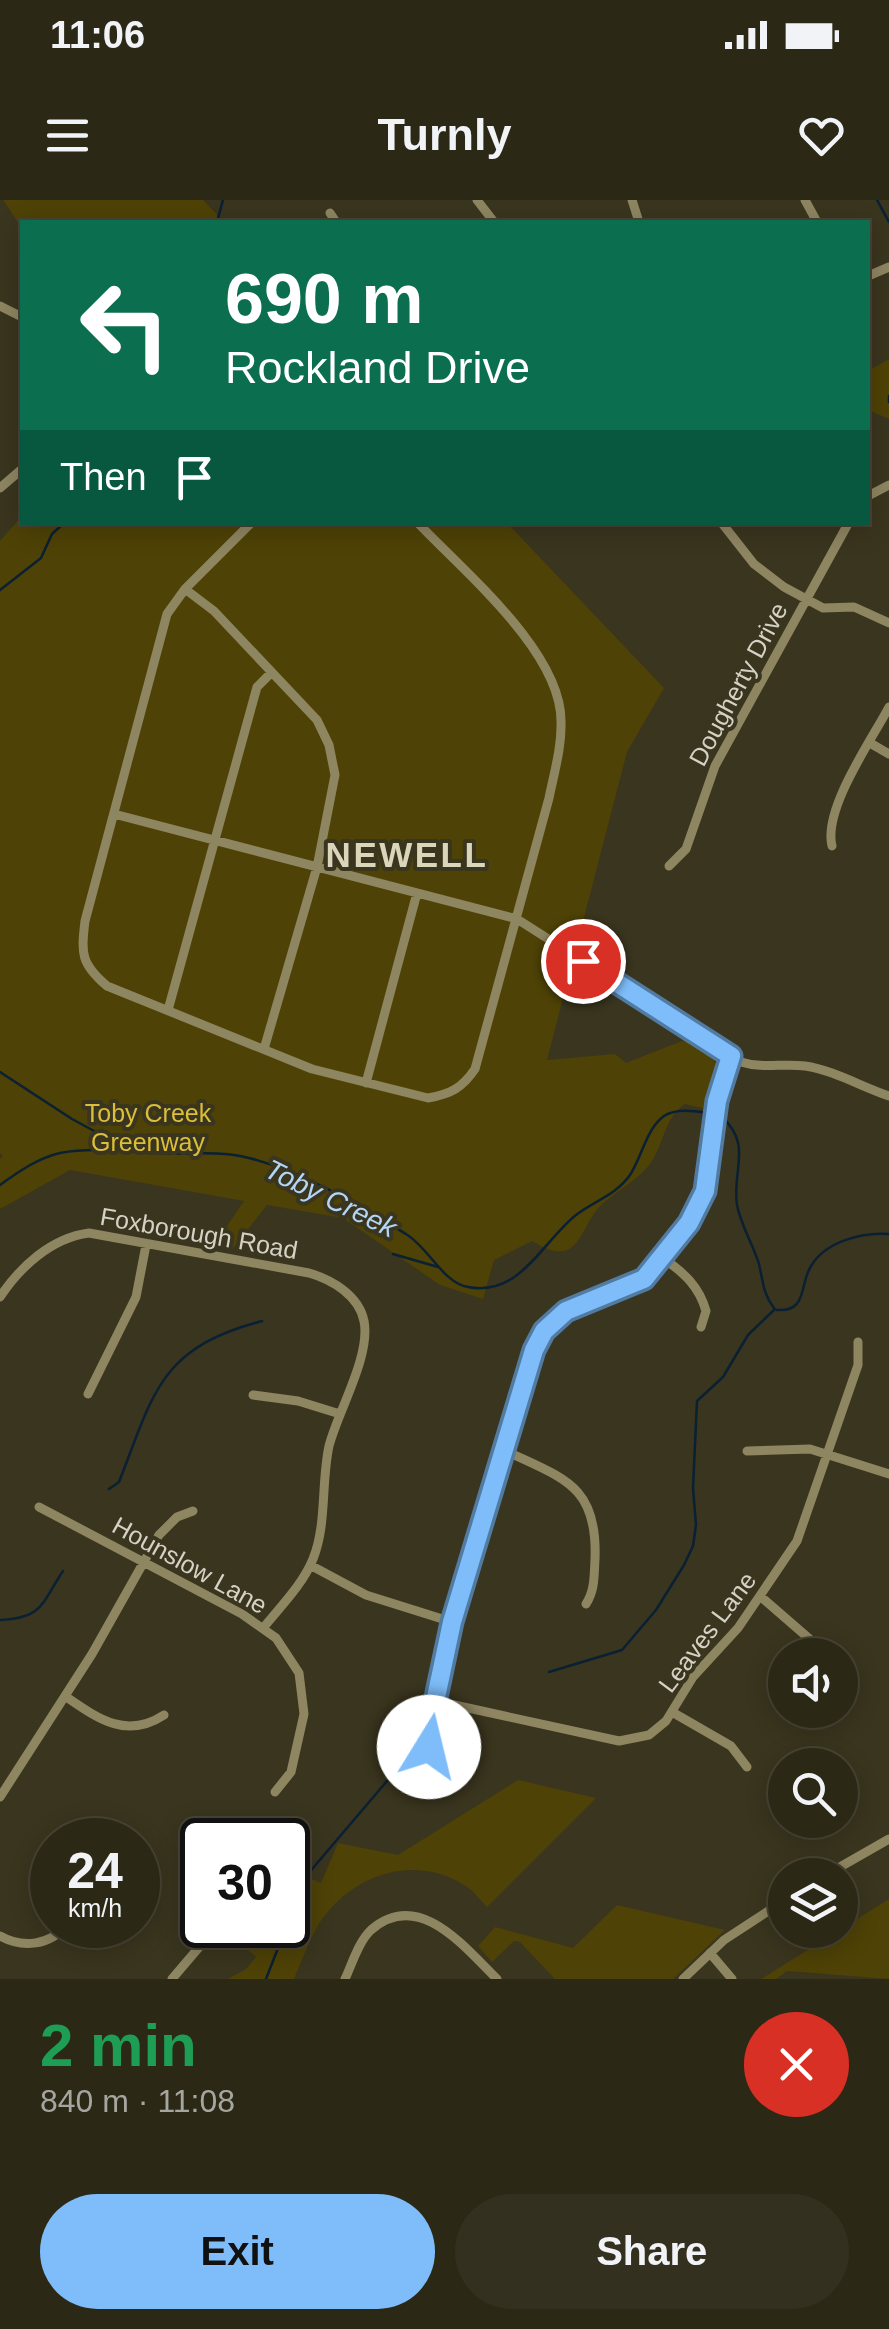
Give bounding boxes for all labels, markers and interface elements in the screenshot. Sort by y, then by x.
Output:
text: 11:06 [50,14,145,56]
icon: menu [40,108,95,163]
icon: heart [794,108,849,163]
text: Turnly [377,109,512,160]
icon: left [60,260,190,390]
text: 690 m [225,260,423,338]
text: Rockland Drive [225,342,530,393]
icon: arrive [167,450,222,505]
text: Then [60,456,147,498]
street label: Dougherty Drive [683,598,793,770]
district label: NEWELL [326,835,488,874]
pin [541,919,626,1004]
icon: arrive [556,934,611,989]
park label: Toby Creek Greenway [85,1099,212,1156]
water label: Toby Creek [260,1153,403,1244]
street label: Foxborough Road [98,1202,300,1264]
street label: Hounslow Lane [108,1511,272,1619]
street label: Leaves Lane [653,1566,761,1698]
map controls [768,1638,858,1948]
button: sound [768,1638,858,1728]
position arrow [377,1695,481,1799]
button: search [768,1748,858,1838]
speed limit sign: 30 [180,1818,310,1948]
text: 24 [67,1843,123,1899]
button: layers [768,1858,858,1948]
text: km/h [68,1894,122,1922]
text: 2 min [40,2012,197,2079]
button: close [744,2012,849,2117]
text: 840 m · 11:08 [40,2083,235,2119]
button: Exit [40,2194,435,2309]
button: Share [455,2194,849,2309]

